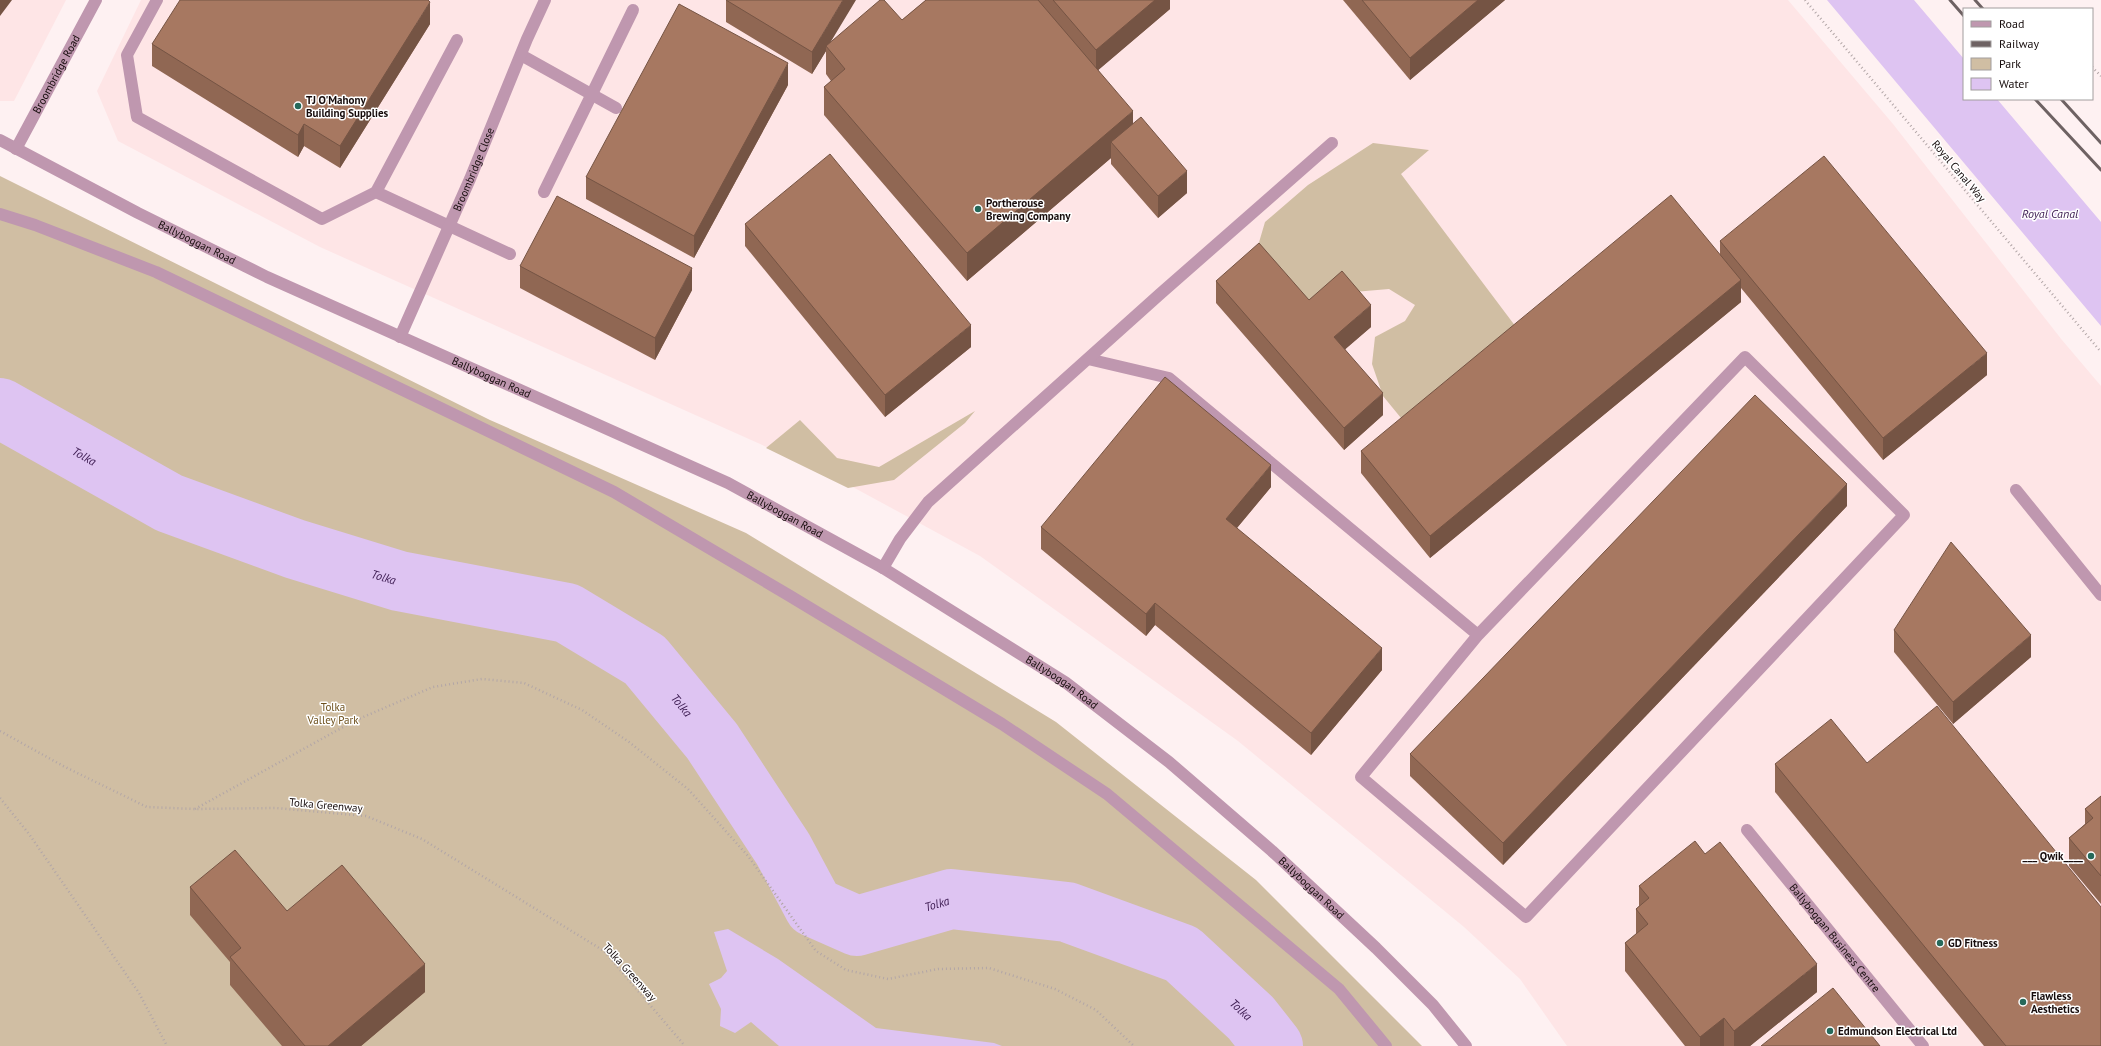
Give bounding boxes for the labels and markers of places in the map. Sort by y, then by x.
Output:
place label: TJ O'Mahony Building Supplies [306,93,389,120]
marker: TJ O'Mahony Building Supplies [293,101,303,111]
place label: Portherouse Brewing Company [986,196,1071,223]
marker: Portherouse Brewing Company [973,204,983,214]
place label: ___ Qwik____ [2023,849,2083,863]
marker: ___ Qwik____ [2086,851,2096,861]
place label: GD Fitness [1948,936,1998,950]
marker: GD Fitness [1935,938,1945,948]
place label: Flawless Aesthetics [2031,989,2080,1016]
marker: Flawless Aesthetics [2018,997,2028,1007]
place label: Edmundson Electrical Ltd [1838,1024,1957,1038]
marker: Edmundson Electrical Ltd [1825,1026,1835,1036]

